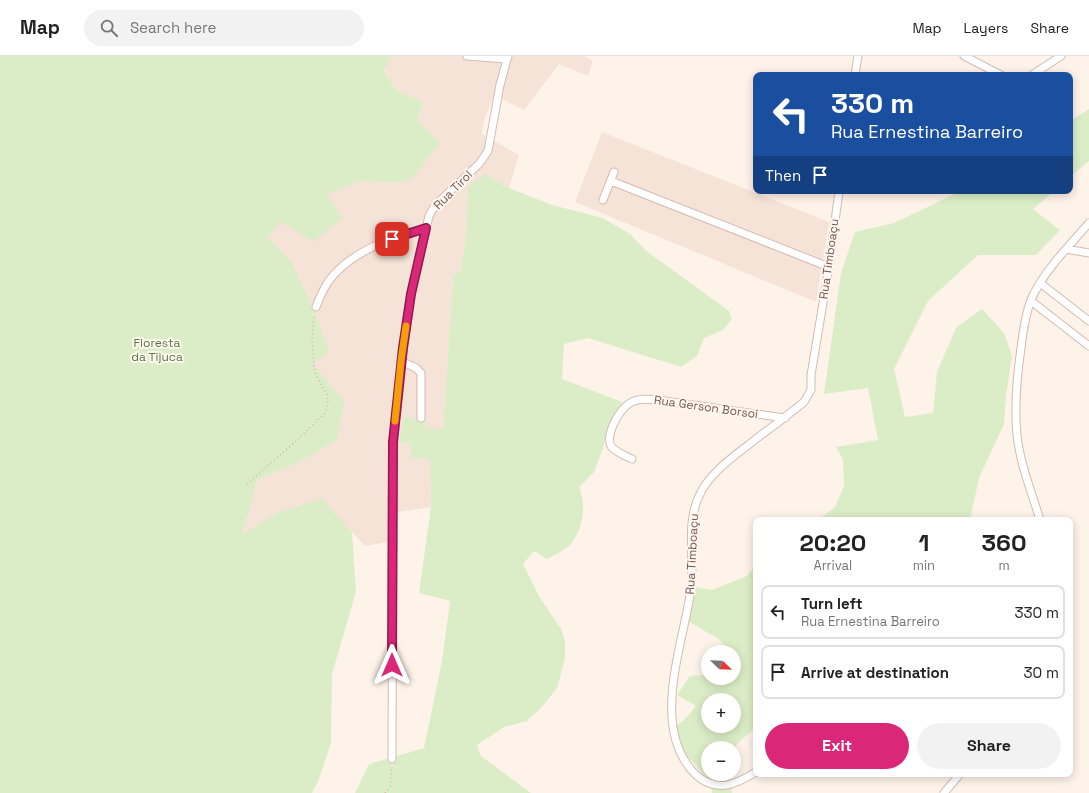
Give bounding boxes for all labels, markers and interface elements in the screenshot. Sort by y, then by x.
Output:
search box [84,10,364,46]
text: Map [20,15,60,40]
icon: search [98,17,120,39]
text: Search here [130,18,216,37]
text: Map [912,19,942,37]
text: Layers [964,19,1008,37]
text: Share [1030,19,1069,37]
text: 330 m [831,85,914,121]
icon: left [765,88,817,140]
text: Rua Ernestina Barreiro [831,120,1023,143]
icon: arrive [809,164,831,186]
text: Then [765,166,801,185]
street label: Rua Tirol [430,167,476,213]
street label: Rua Timboaçu [815,218,843,300]
pin [375,222,409,256]
icon: arrive [381,228,403,250]
park label: Floresta da Tijuca [131,335,183,365]
street label: Rua Gerson Borsoi [653,392,759,422]
street label: Rua Timboaçu [682,513,702,595]
text: 20:20 [799,527,866,558]
text: 1 [918,527,929,558]
text: 360 [982,527,1027,558]
text: Arrival [814,557,852,574]
text: min [913,557,935,574]
text: m [998,557,1010,574]
text: Turn left [801,594,863,613]
icon: left [767,601,789,623]
text: 330 m [1015,603,1059,622]
text: Rua Ernestina Barreiro [801,613,940,630]
position arrow [371,644,413,686]
north arrow [701,645,741,685]
map controls [701,645,741,781]
icon: arrive [767,661,789,683]
text: Arrive at destination [801,663,949,682]
text: 30 m [1024,663,1059,682]
button: + [701,693,741,733]
button: Exit [765,723,909,769]
button: Share [917,723,1061,769]
button: − [701,741,741,781]

